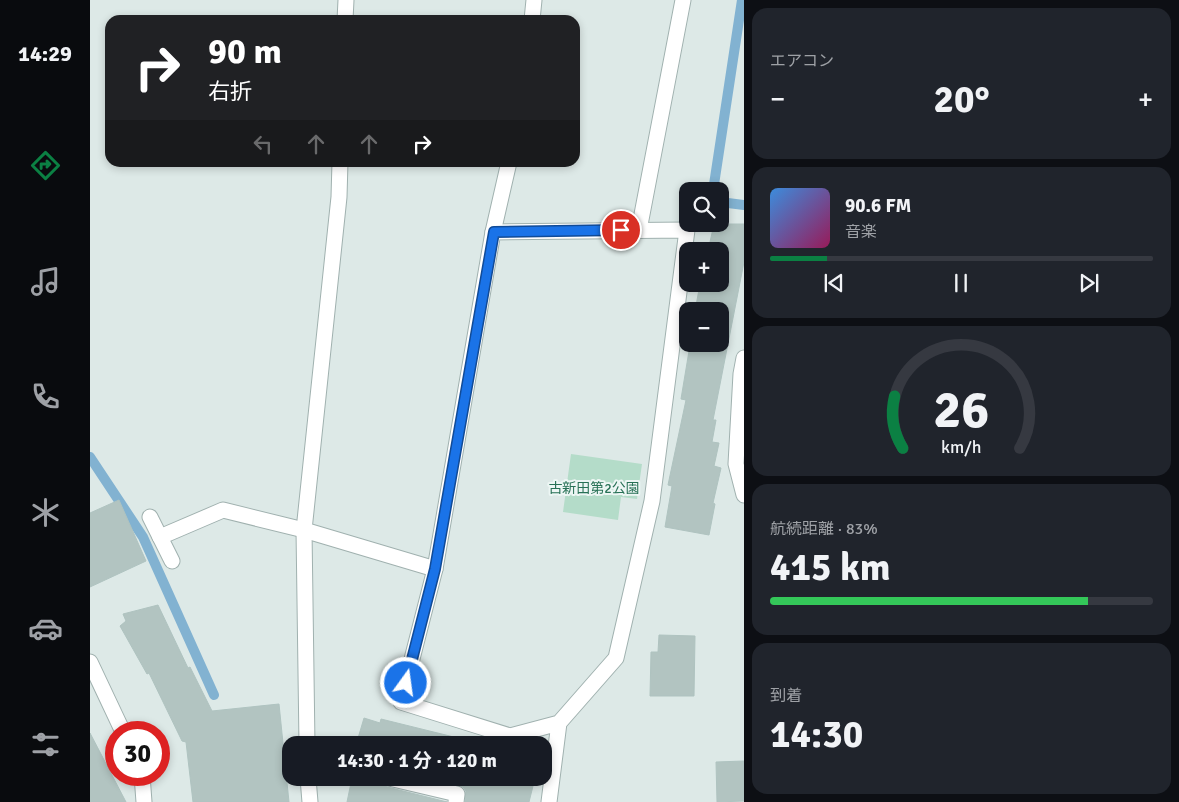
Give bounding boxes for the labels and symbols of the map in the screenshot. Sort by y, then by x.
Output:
pin [600,209,642,251]
park label: 古新田第2公園 [548,480,640,497]
position arrow [379,656,431,708]
speed limit sign: 30 [105,721,170,786]

